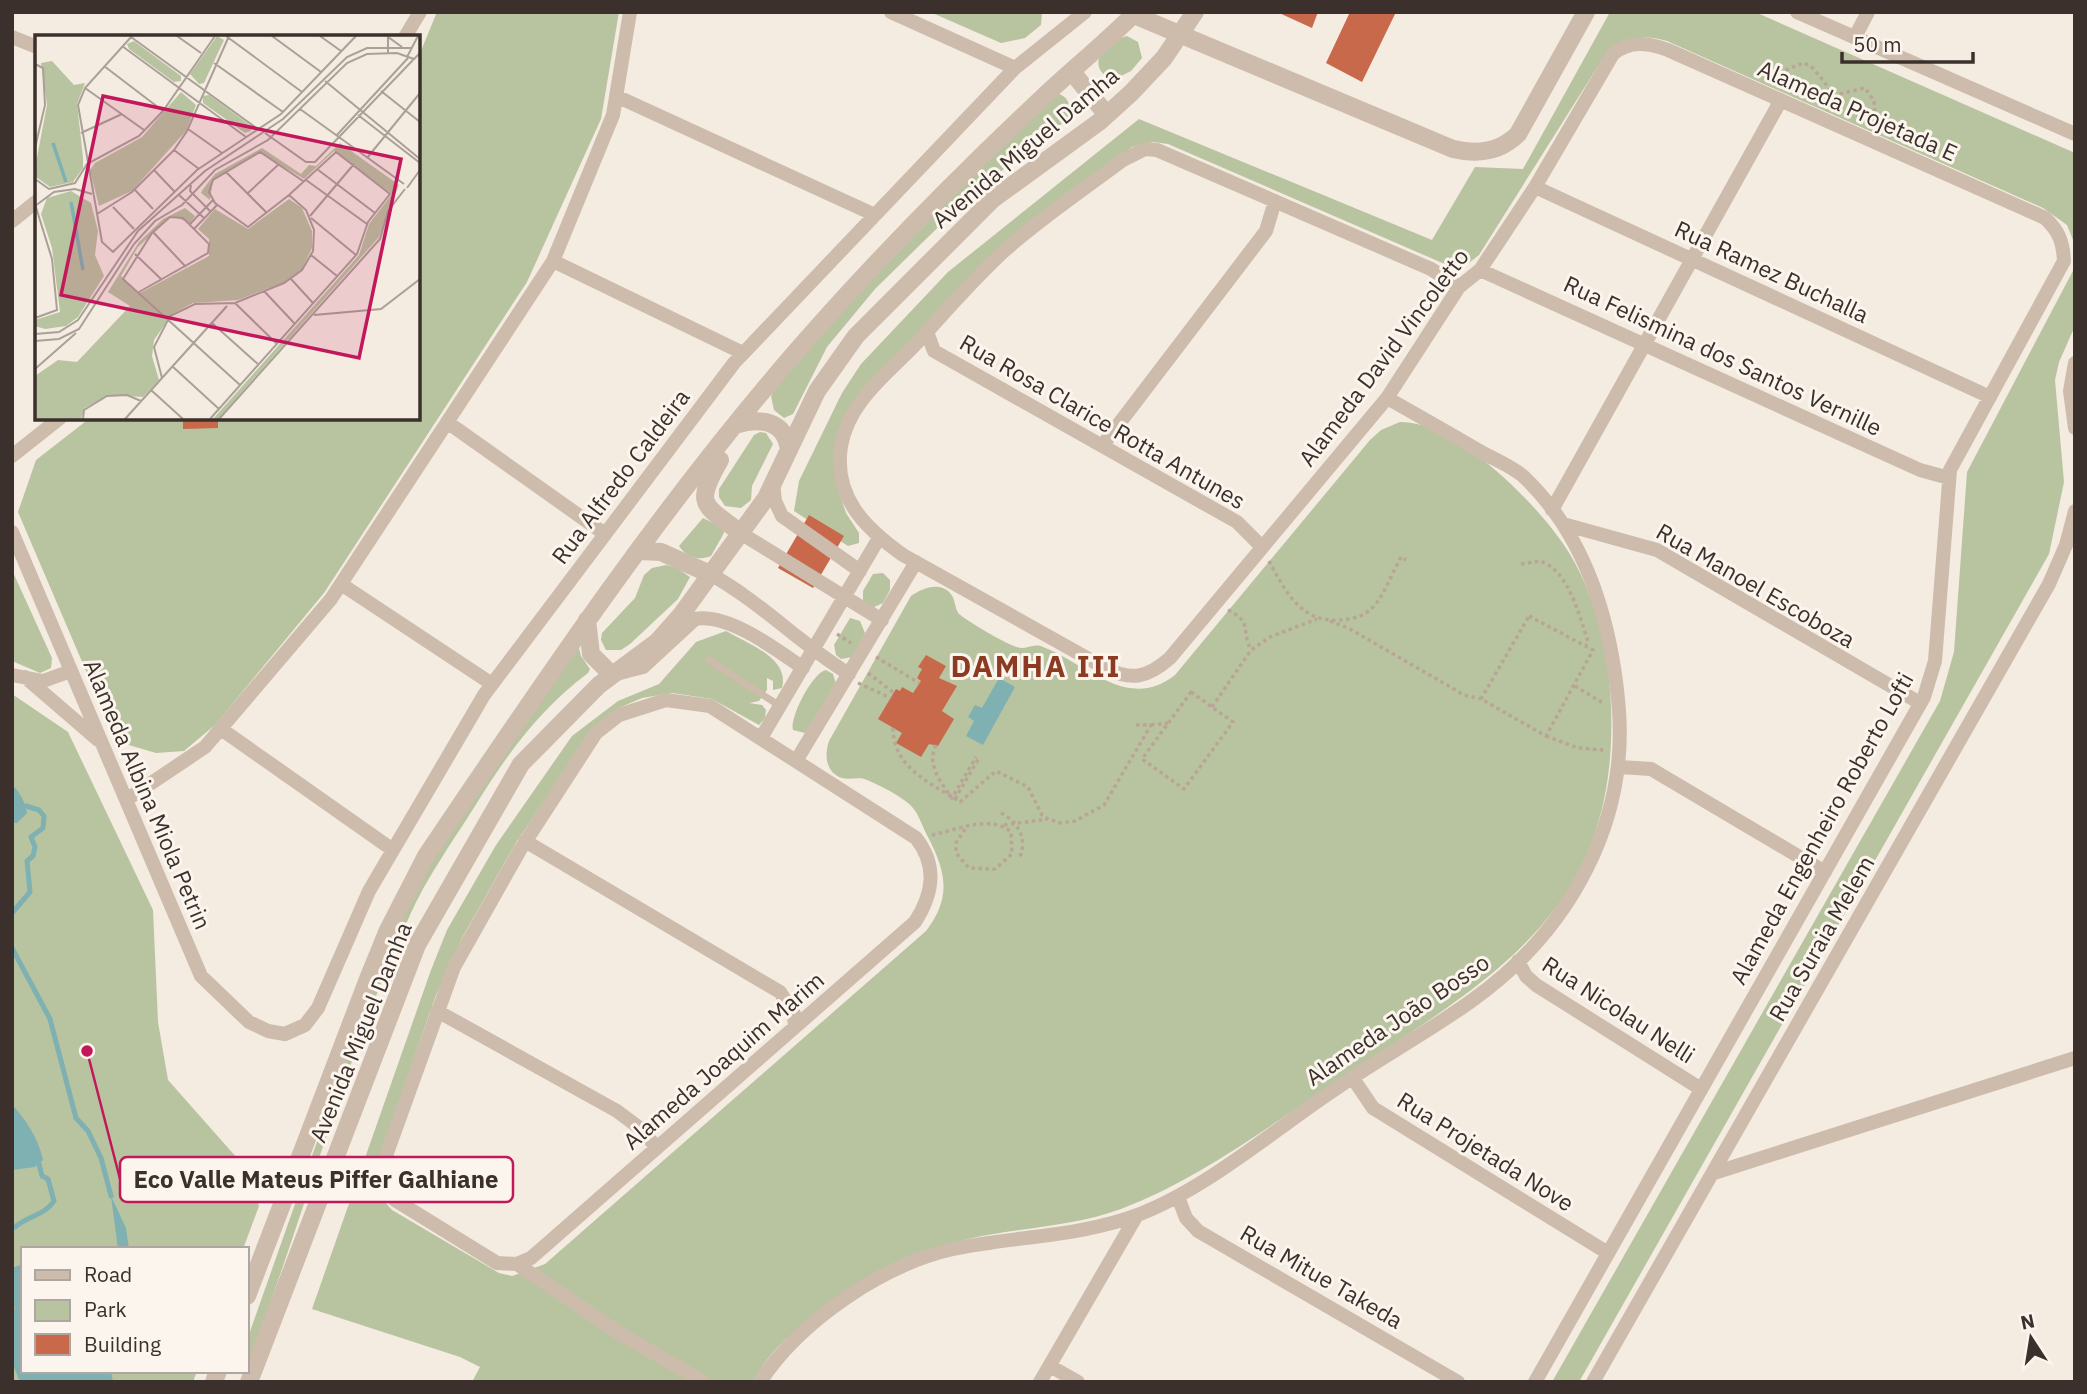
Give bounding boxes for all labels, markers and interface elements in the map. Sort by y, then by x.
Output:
scale bar [1842,21,1973,65]
text: 50 m [1853,30,1902,58]
inset map [35,35,420,420]
street label: Alameda Projetada E [1754,53,1962,167]
street label: Avenida Miguel Damha [925,60,1125,234]
street label: Rua Ramez Buchalla [1670,213,1874,329]
street label: Alameda David Vincoletto [1291,242,1475,472]
street label: Rua Felismina dos Santos Vernille [1559,268,1887,442]
street label: Rua Rosa Clarice Rotta Antunes [955,327,1251,515]
street label: Rua Alfredo Caldeira [544,382,696,570]
street label: Rua Manoel Escoboza [1651,516,1861,654]
district label: DAMHA III [950,646,1122,685]
street label: Alameda Albina Miola Petrin [77,654,219,934]
street label: Alameda Engenheiro Roberto Lofti [1722,667,1920,989]
street label: Rua Suraia Melem [1761,850,1881,1026]
street label: Avenida Miguel Damha [302,917,418,1147]
street label: Alameda João Bosso [1299,946,1495,1092]
street label: Rua Nicolau Nelli [1537,949,1701,1069]
street label: Alameda Joaquim Marim [616,964,830,1156]
street label: Rua Projetada Nove [1392,1085,1580,1217]
callout: Eco Valle Mateus Piffer Galhiane [120,1157,513,1202]
text: Eco Valle Mateus Piffer Galhiane [133,1163,499,1195]
street label: Rua Mitue Takeda [1235,1217,1409,1335]
legend [21,1247,248,1373]
text: Road [84,1260,132,1288]
text: Park [84,1295,127,1323]
north arrow [1996,1303,2066,1373]
text: N [2018,1308,2037,1335]
text: Building [84,1330,161,1358]

